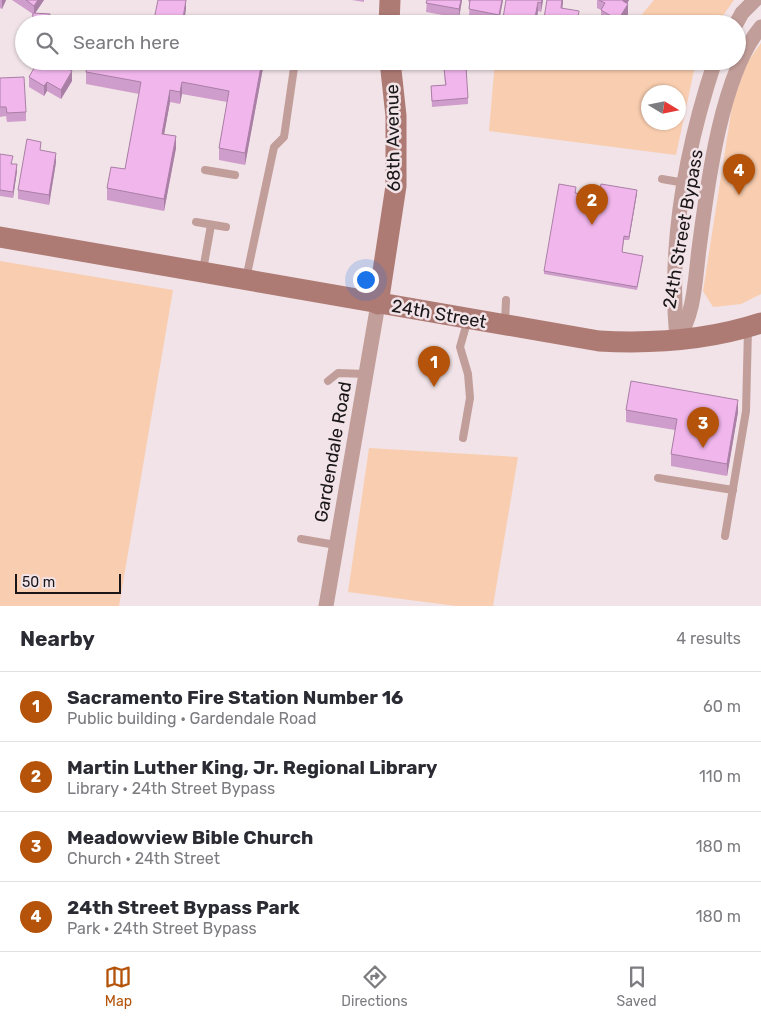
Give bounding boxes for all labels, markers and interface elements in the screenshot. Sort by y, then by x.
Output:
search box [15,15,746,70]
icon: search [33,29,61,57]
text: Search here [73,31,180,54]
street label: 68th Avenue [381,84,405,192]
north arrow [641,85,686,130]
street label: 24th Street Bypass [658,148,708,310]
pin: 4 [723,154,755,195]
pin: 2 [576,184,608,225]
your location [353,267,379,293]
street label: 24th Street [390,295,488,333]
pin: 1 [418,346,450,387]
street label: Gardendale Road [310,380,356,524]
pin: 3 [687,407,719,448]
scale bar [15,571,121,594]
text: 50 m [22,574,55,591]
text: Nearby [20,626,95,651]
text: 4 results [676,629,741,648]
text: Sacramento Fire Station Number 16 [67,686,403,709]
text: 1 [32,697,40,716]
text: 60 m [703,697,741,716]
text: Public building · Gardendale Road [67,709,316,728]
text: Martin Luther King, Jr. Regional Library [67,756,437,779]
text: 2 [31,767,41,786]
text: 110 m [699,767,741,786]
text: Library · 24th Street Bypass [67,779,275,798]
text: Meadowview Bible Church [67,826,313,849]
text: 3 [31,837,41,856]
text: 180 m [696,837,741,856]
text: Church · 24th Street [67,849,220,868]
text: 24th Street Bypass Park [67,896,300,919]
text: 4 [31,907,41,926]
text: 180 m [696,907,741,926]
text: Park · 24th Street Bypass [67,919,257,938]
tab: Map [104,963,132,1010]
tab: Directions [341,963,408,1010]
tab: Saved [617,963,657,1010]

